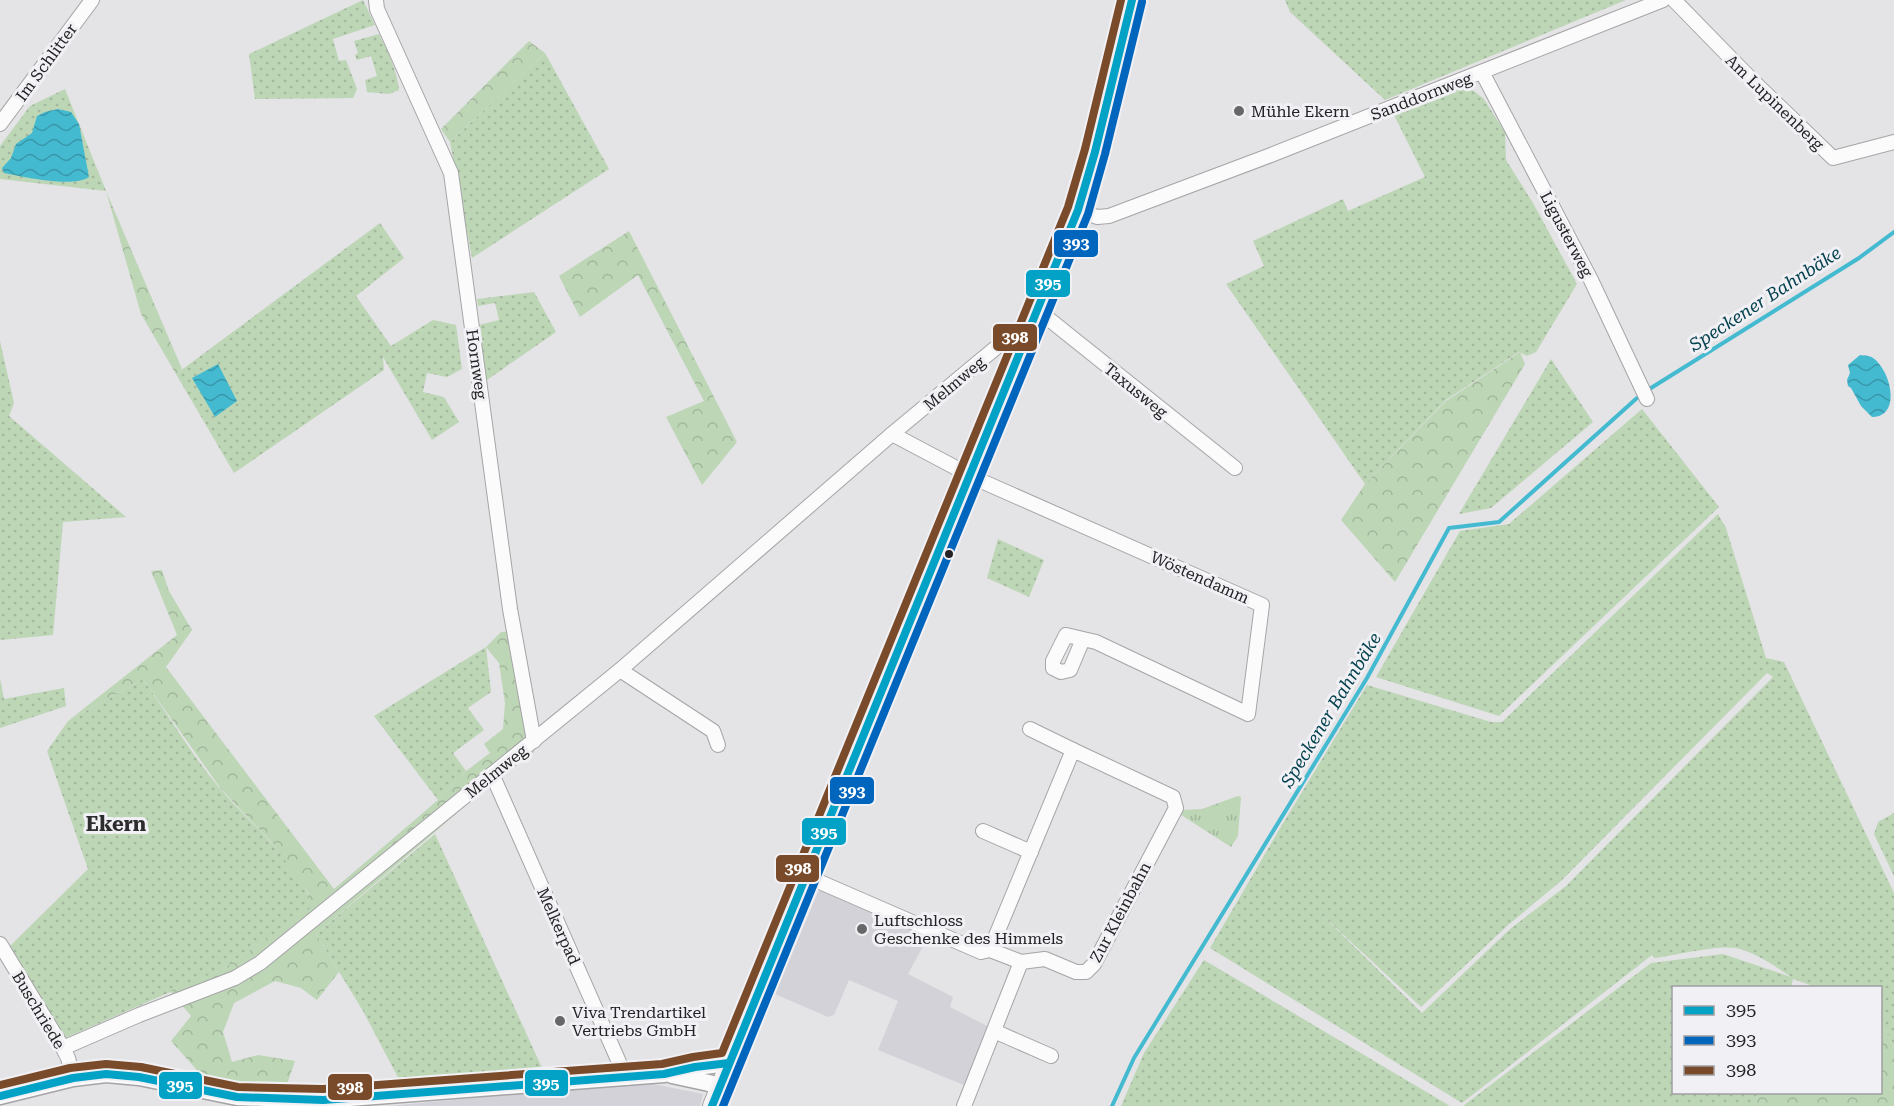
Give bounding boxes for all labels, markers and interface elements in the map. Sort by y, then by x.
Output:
street label: Im Schlitter [12,19,81,105]
street label: Am Lupinenberg [1722,51,1828,155]
street label: Sanddornweg [1368,68,1475,124]
place label: Mühle Ekern [1251,102,1350,121]
marker: Mühle Ekern [1232,104,1246,118]
street label: Ligusterweg [1536,188,1597,281]
line badge: 393 [1053,229,1099,258]
text: 393 [1063,234,1089,253]
water label: Speckener Bahnbäke [1684,242,1844,356]
line badge: 395 [1025,269,1071,298]
text: 395 [1035,274,1061,293]
line badge: 398 [992,323,1038,352]
street label: Hornweg [462,328,491,401]
text: 398 [1002,328,1028,347]
street label: Melmweg [920,352,989,414]
street label: Taxusweg [1100,359,1172,422]
street label: Wöstendamm [1148,547,1252,608]
unlabelled marker [943,548,955,560]
water label: Speckener Bahnbäke [1276,629,1385,792]
street label: Melmweg [462,740,532,802]
line badge: 393 [829,776,875,805]
text: 393 [839,782,865,801]
district label: Ekern [86,812,147,836]
line badge: 395 [801,817,847,846]
text: 395 [811,823,837,842]
line badge: 398 [775,854,820,883]
text: 398 [785,859,811,878]
street label: Zur Kleinbahn [1086,859,1155,966]
street label: Melkerpad [533,885,584,968]
place label: Luftschloss Geschenke des Himmels [874,911,1064,948]
marker: Luftschloss Geschenke des Himmels [855,922,869,936]
street label: Buschriede [8,968,69,1053]
legend [1672,986,1882,1094]
text: 395 [1726,999,1756,1020]
place label: Viva Trendartikel Vertriebs GmbH [572,1003,706,1040]
marker: Viva Trendartikel Vertriebs GmbH [553,1014,567,1028]
text: 393 [1726,1029,1756,1050]
text: 398 [1726,1059,1756,1080]
line badge: 395 [524,1069,569,1097]
line badge: 395 [158,1071,203,1100]
line badge: 398 [327,1073,373,1101]
text: 395 [533,1074,559,1093]
text: 395 [167,1076,193,1095]
text: 398 [337,1078,363,1097]

